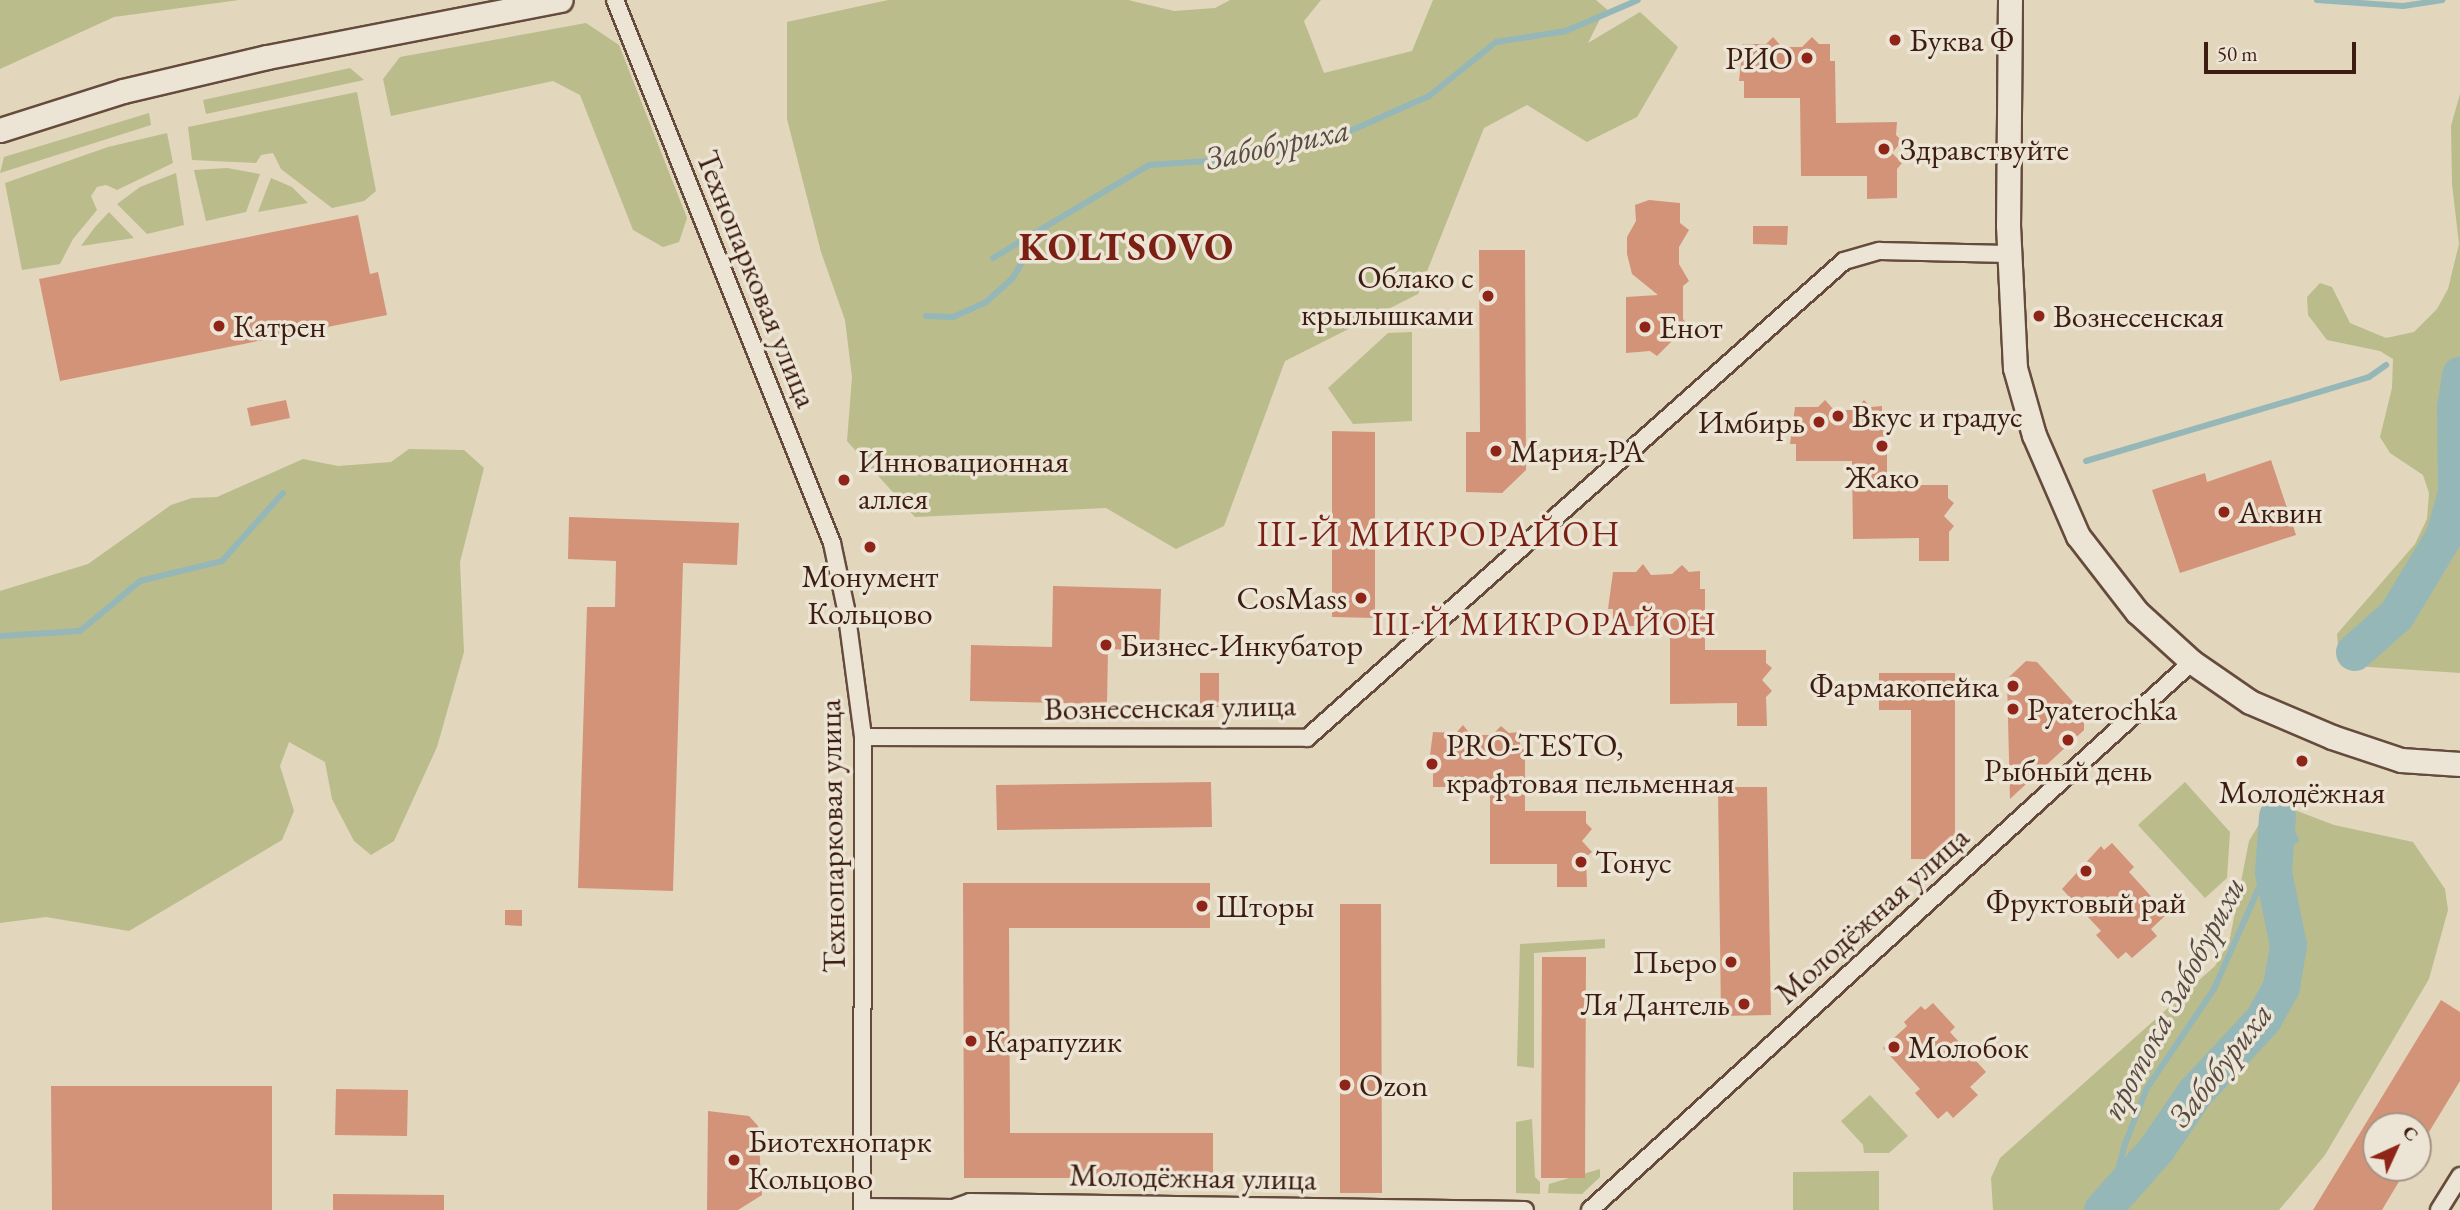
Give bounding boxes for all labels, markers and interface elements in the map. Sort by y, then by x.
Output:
place label: Буква Ф [1909,21,2014,59]
scale bar [2208,28,2360,72]
marker: Буква Ф [1887,32,1903,48]
place label: РИО [1725,39,1793,77]
text: 50 m [2217,40,2258,67]
marker: РИО [1799,50,1815,66]
water label: Забобуриха [1201,109,1353,179]
place label: Здравствуйте [1900,130,2069,168]
marker: Здравствуйте [1874,139,1894,159]
street label: Технопарковая улица [688,145,826,413]
district label: KOLTSOVO [1020,224,1234,270]
place label: Облако с крылышками [1301,259,1474,334]
marker: Облако с крылышками [1480,288,1496,304]
place label: Вознесенская [2053,297,2224,335]
place label: Катрен [233,307,326,345]
place label: Енот [1659,308,1723,346]
marker: Вознесенская [2031,308,2047,324]
marker: Катрен [211,318,227,334]
marker: Енот [1637,319,1653,335]
place label: Вкус и градус [1852,397,2023,435]
place label: Имбирь [1698,403,1805,441]
marker: Вкус и градус [1830,408,1846,424]
marker: Имбирь [1811,414,1827,430]
place label: Мария-РА [1510,432,1644,470]
marker: Жако [1874,438,1890,454]
place label: Инновационная аллея [858,443,1069,518]
marker: Мария-РА [1488,443,1504,459]
place label: Жако [1845,458,1919,496]
marker: Инновационная аллея [836,472,852,488]
place label: Аквин [2238,493,2323,531]
marker: Аквин [2216,504,2232,520]
district label: III-Й МИКРОРАЙОН [1259,513,1619,555]
marker: Монумент Кольцово [862,539,878,555]
place label: Монумент Кольцово [802,558,938,633]
place label: CosMass [1236,579,1347,617]
marker: CosMass [1353,590,1369,606]
district label: III-Й МИКРОРАЙОН [1374,604,1716,644]
place label: Бизнес-Инкубатор [1120,626,1363,664]
marker: Бизнес-Инкубатор [1098,637,1114,653]
place label: Фармакопейка [1809,667,1999,705]
marker: Фармакопейка [2005,678,2021,694]
street label: Вознесенская улица [1044,686,1296,728]
place label: Pyaterochka [2027,690,2177,728]
street label: Технопарковая улица [810,699,854,973]
marker: Pyaterochka [2005,701,2021,717]
place label: PRO-TESTO, крафтовая пельменная [1446,727,1735,802]
marker: Рыбный день [2060,732,2076,748]
place label: Рыбный день [1984,751,2152,789]
marker: Молодёжная [2294,753,2310,769]
marker: PRO-TESTO, крафтовая пельменная [1424,756,1440,772]
place label: Молодёжная [2219,773,2385,811]
street label: Молодёжная улица [1767,818,1977,1012]
place label: Тонус [1595,843,1672,881]
marker: Тонус [1573,854,1589,870]
marker: Фруктовый рай [2078,863,2094,879]
water label: протока Забобурихи [2092,870,2254,1126]
place label: Фруктовый рай [1986,883,2186,921]
place label: Шторы [1216,887,1314,925]
marker: Шторы [1194,898,1210,914]
place label: Пьеро [1633,943,1717,981]
marker: Пьеро [1723,954,1739,970]
place label: Ля'Дантель [1581,985,1730,1023]
water label: Забобуриха [2159,995,2281,1135]
marker: Ля'Дантель [1736,996,1752,1012]
place label: Карапуzик [985,1022,1122,1060]
place label: Молобок [1908,1028,2029,1066]
marker: Карапуzик [963,1033,979,1049]
marker: Молобок [1886,1039,1902,1055]
place label: Ozon [1359,1066,1428,1104]
marker: Ozon [1337,1077,1353,1093]
north arrow [2362,1112,2432,1182]
text: С [2397,1120,2424,1147]
place label: Биотехнопарк Кольцово [748,1123,932,1198]
marker: Биотехнопарк Кольцово [726,1152,742,1168]
street label: Молодёжная улица [1069,1156,1317,1198]

